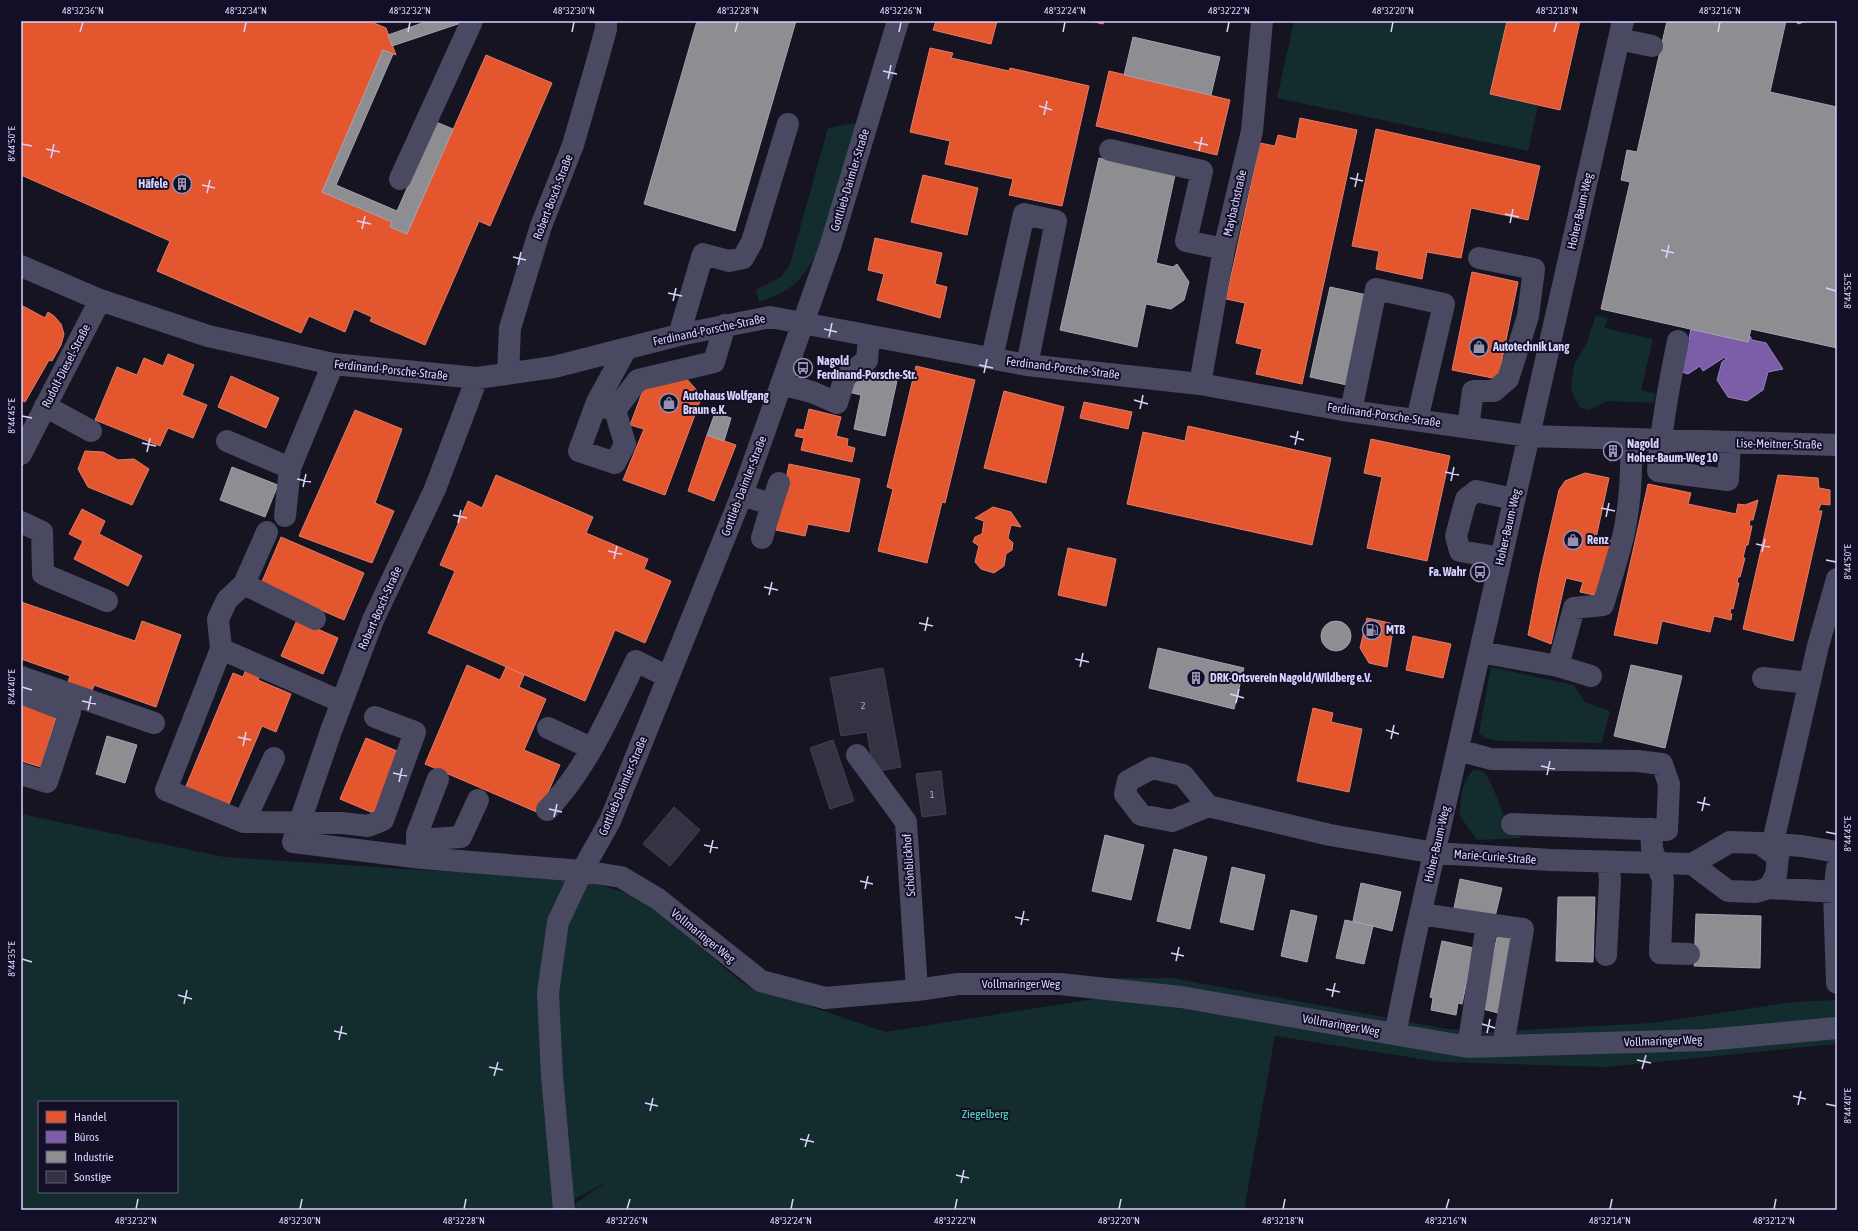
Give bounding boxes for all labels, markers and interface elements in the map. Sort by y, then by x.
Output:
text: 48°32'36"N [62,5,104,16]
text: 48°32'34"N [225,5,267,16]
text: 48°32'32"N [389,5,431,16]
text: 48°32'30"N [553,5,595,16]
text: 48°32'28"N [717,5,759,16]
text: 48°32'26"N [880,5,922,16]
text: 48°32'24"N [1044,5,1086,16]
text: 48°32'22"N [1208,5,1250,16]
text: 48°32'20"N [1372,5,1414,16]
text: 48°32'18"N [1536,5,1578,16]
text: 48°32'16"N [1699,5,1741,16]
text: 8°44'50"E [6,126,17,162]
street label: Gottlieb-Daimler-Straße [828,127,872,233]
street label: Robert-Bosch-Straße [530,153,576,241]
street label: Maybachstraße [1221,168,1249,238]
street label: Hoher-Baum-Weg [1564,171,1596,251]
building icon: Häfele [171,173,193,195]
place label: Häfele [138,177,169,191]
text: 8°44'55"E [1842,273,1853,309]
street label: Ferdinand-Porsche-Straße [652,311,766,349]
street label: Rudolf-Diesel-Straße [39,322,93,410]
shop icon: Autotechnik Lang [1468,336,1490,358]
place label: Autotechnik Lang [1492,340,1570,354]
place label: Nagold Ferdinand-Porsche-Str. [817,354,917,382]
street label: Ferdinand-Porsche-Straße [1005,354,1121,382]
street label: Ferdinand-Porsche-Straße [333,357,449,383]
bus stop icon: Nagold Ferdinand-Porsche-Str. [792,357,814,379]
place label: Autohaus Wolfgang Braun e.K. [682,389,770,417]
shop icon: Autohaus Wolfgang Braun e.K. [658,392,680,414]
text: 8°44'45"E [6,398,17,434]
street label: Ferdinand-Porsche-Straße [1326,400,1442,430]
street label: Gottlieb-Daimler-Straße [718,434,770,538]
street label: Lise-Meitner-Straße [1736,436,1822,452]
place label: Nagold Hoher-Baum-Weg 10 [1627,437,1718,465]
building icon: Nagold Hoher-Baum-Weg 10 [1602,440,1624,462]
street label: Hoher-Baum-Weg [1492,487,1524,567]
shop icon: Renz [1562,529,1584,551]
place label: Renz [1587,533,1609,547]
text: 8°44'50"E [1842,544,1853,580]
bus stop icon: Fa. Wahr [1469,561,1491,583]
street label: Robert-Bosch-Straße [355,564,405,652]
place label: Fa. Wahr [1429,565,1466,579]
fuel station icon: MTB [1361,619,1383,641]
place label: MTB [1386,623,1405,637]
building icon: DRK-Ortsverein Nagold/Wildberg e.V. [1185,667,1207,689]
text: 8°44'40"E [6,669,17,705]
place label: DRK-Ortsverein Nagold/Wildberg e.V. [1210,671,1372,685]
house number: 2 [861,700,866,711]
street label: Gottlieb-Daimler-Straße [596,734,650,838]
house number: 1 [930,789,935,800]
street label: Hoher-Baum-Weg [1421,804,1453,884]
text: 8°44'45"E [1842,816,1853,852]
street label: Schönblickhof [900,832,918,897]
street label: Marie-Curie-Straße [1453,847,1537,867]
street label: Vollmaringer Weg [668,906,739,967]
text: 8°44'35"E [6,941,17,977]
street label: Vollmaringer Weg [982,977,1061,991]
street label: Vollmaringer Weg [1301,1011,1382,1039]
street label: Vollmaringer Weg [1624,1033,1703,1049]
text: 8°44'40"E [1842,1088,1853,1124]
legend [38,1101,178,1193]
park label: Ziegelberg [962,1107,1009,1121]
text: Handel [74,1110,108,1124]
text: Büros [74,1130,99,1144]
text: Industrie [74,1150,114,1164]
text: Sonstige [74,1170,111,1184]
text: 48°32'32"N [115,1215,157,1226]
text: 48°32'30"N [279,1215,321,1226]
text: 48°32'28"N [443,1215,485,1226]
text: 48°32'26"N [606,1215,648,1226]
text: 48°32'24"N [770,1215,812,1226]
text: 48°32'22"N [934,1215,976,1226]
text: 48°32'20"N [1098,1215,1140,1226]
text: 48°32'18"N [1262,1215,1304,1226]
text: 48°32'16"N [1425,1215,1467,1226]
text: 48°32'14"N [1589,1215,1631,1226]
text: 48°32'12"N [1753,1215,1795,1226]

